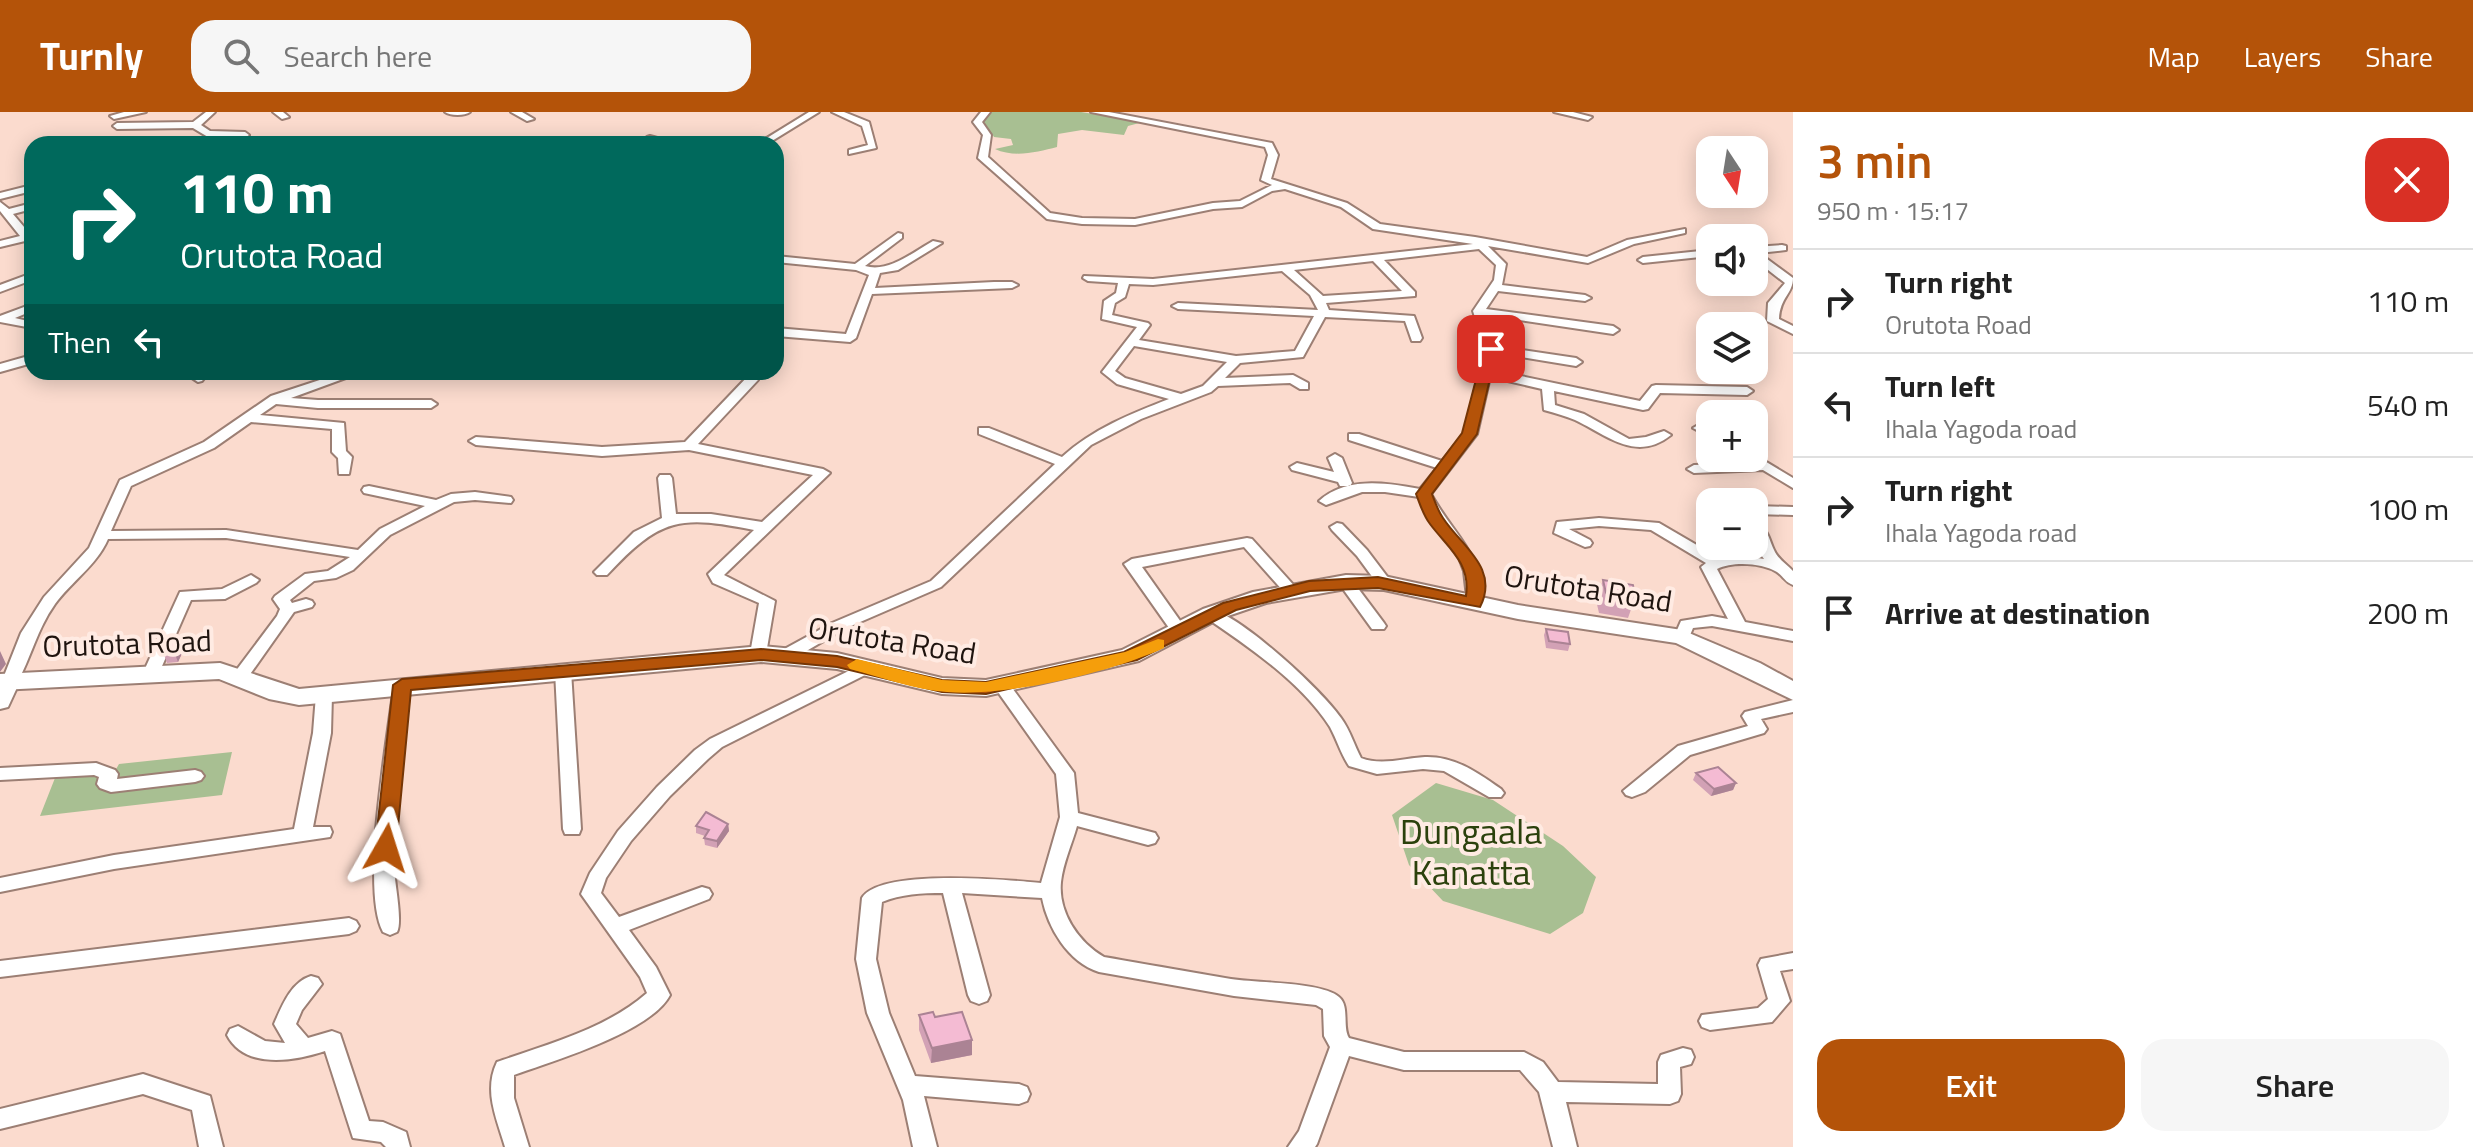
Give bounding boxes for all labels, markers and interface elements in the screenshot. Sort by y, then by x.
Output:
search box [191,20,751,92]
text: Turnly [40,27,143,85]
text: Search here [283,33,432,79]
icon: search [219,34,263,78]
text: Map [2147,35,2200,78]
text: Layers [2244,35,2321,78]
text: Share [2365,35,2433,78]
text: 3 min [1817,124,1932,197]
north arrow [1696,136,1768,208]
map controls [1696,136,1768,560]
button: close [2365,138,2449,222]
text: 110 m [180,150,333,235]
icon: right [48,168,152,272]
text: 950 m · 15:17 [1817,191,1969,230]
button: sound [1696,224,1768,296]
text: Orutota Road [180,227,383,282]
text: Turn right [1885,259,2013,305]
text: 110 m [2367,278,2449,324]
icon: right [1817,279,1861,323]
text: Orutota Road [1885,305,2032,344]
button: layers [1696,312,1768,384]
pin [1457,315,1525,383]
text: Then [48,319,111,365]
icon: left [127,320,171,364]
icon: arrive [1469,327,1513,371]
text: Turn left [1885,363,1995,409]
text: 540 m [2367,382,2449,428]
icon: left [1817,383,1861,427]
button: + [1696,400,1768,472]
text: Ihala Yagoda road [1885,409,2077,448]
text: Turn right [1885,467,2013,513]
text: 100 m [2367,486,2449,532]
icon: right [1817,487,1861,531]
button: − [1696,488,1768,560]
text: Ihala Yagoda road [1885,513,2077,552]
street label: Orutota Road [1501,552,1675,624]
text: Arrive at destination [1885,590,2150,636]
text: 200 m [2367,590,2449,636]
icon: arrive [1817,591,1861,635]
street label: Orutota Road [805,604,979,676]
street label: Orutota Road [41,617,212,669]
park label: Dungaala Kanatta [1400,803,1542,899]
position arrow [344,806,428,890]
button: Exit [1817,1039,2125,1131]
button: Share [2141,1039,2449,1131]

